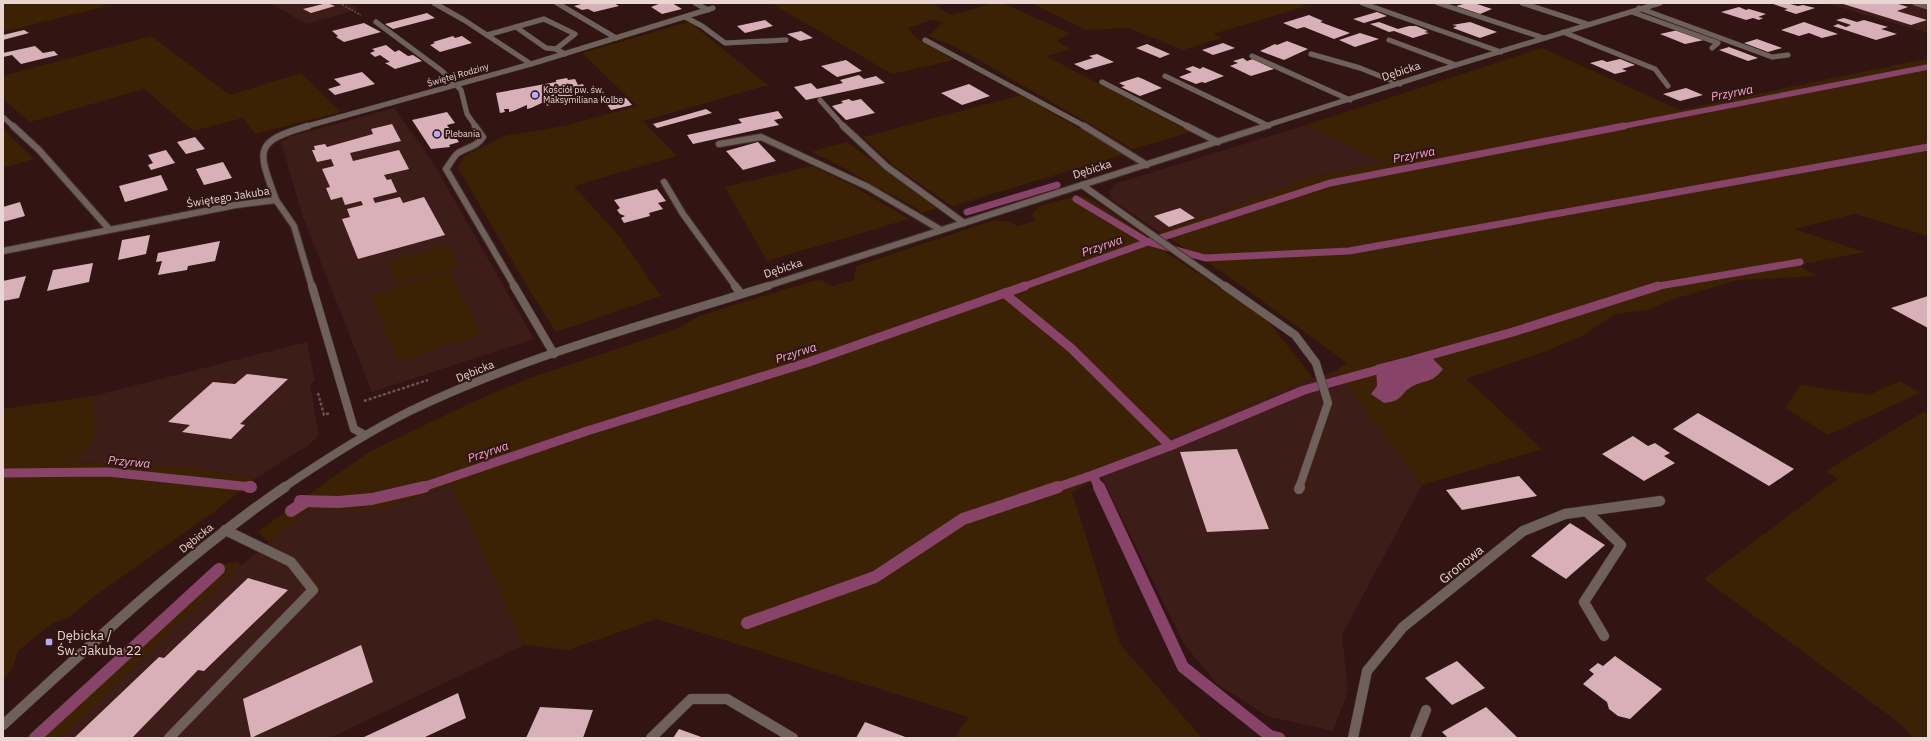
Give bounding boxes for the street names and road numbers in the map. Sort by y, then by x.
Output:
street label: Dębicka [1380,58,1422,84]
street label: Świętej Rodziny [425,59,490,89]
street label: Dębicka [1071,156,1113,181]
street label: Świętego Jakuba [186,184,271,210]
street label: Dębicka [762,255,804,281]
street label: Dębicka [454,357,496,385]
street label: Dębicka [176,520,216,556]
street label: Gronowa [1436,541,1487,587]

